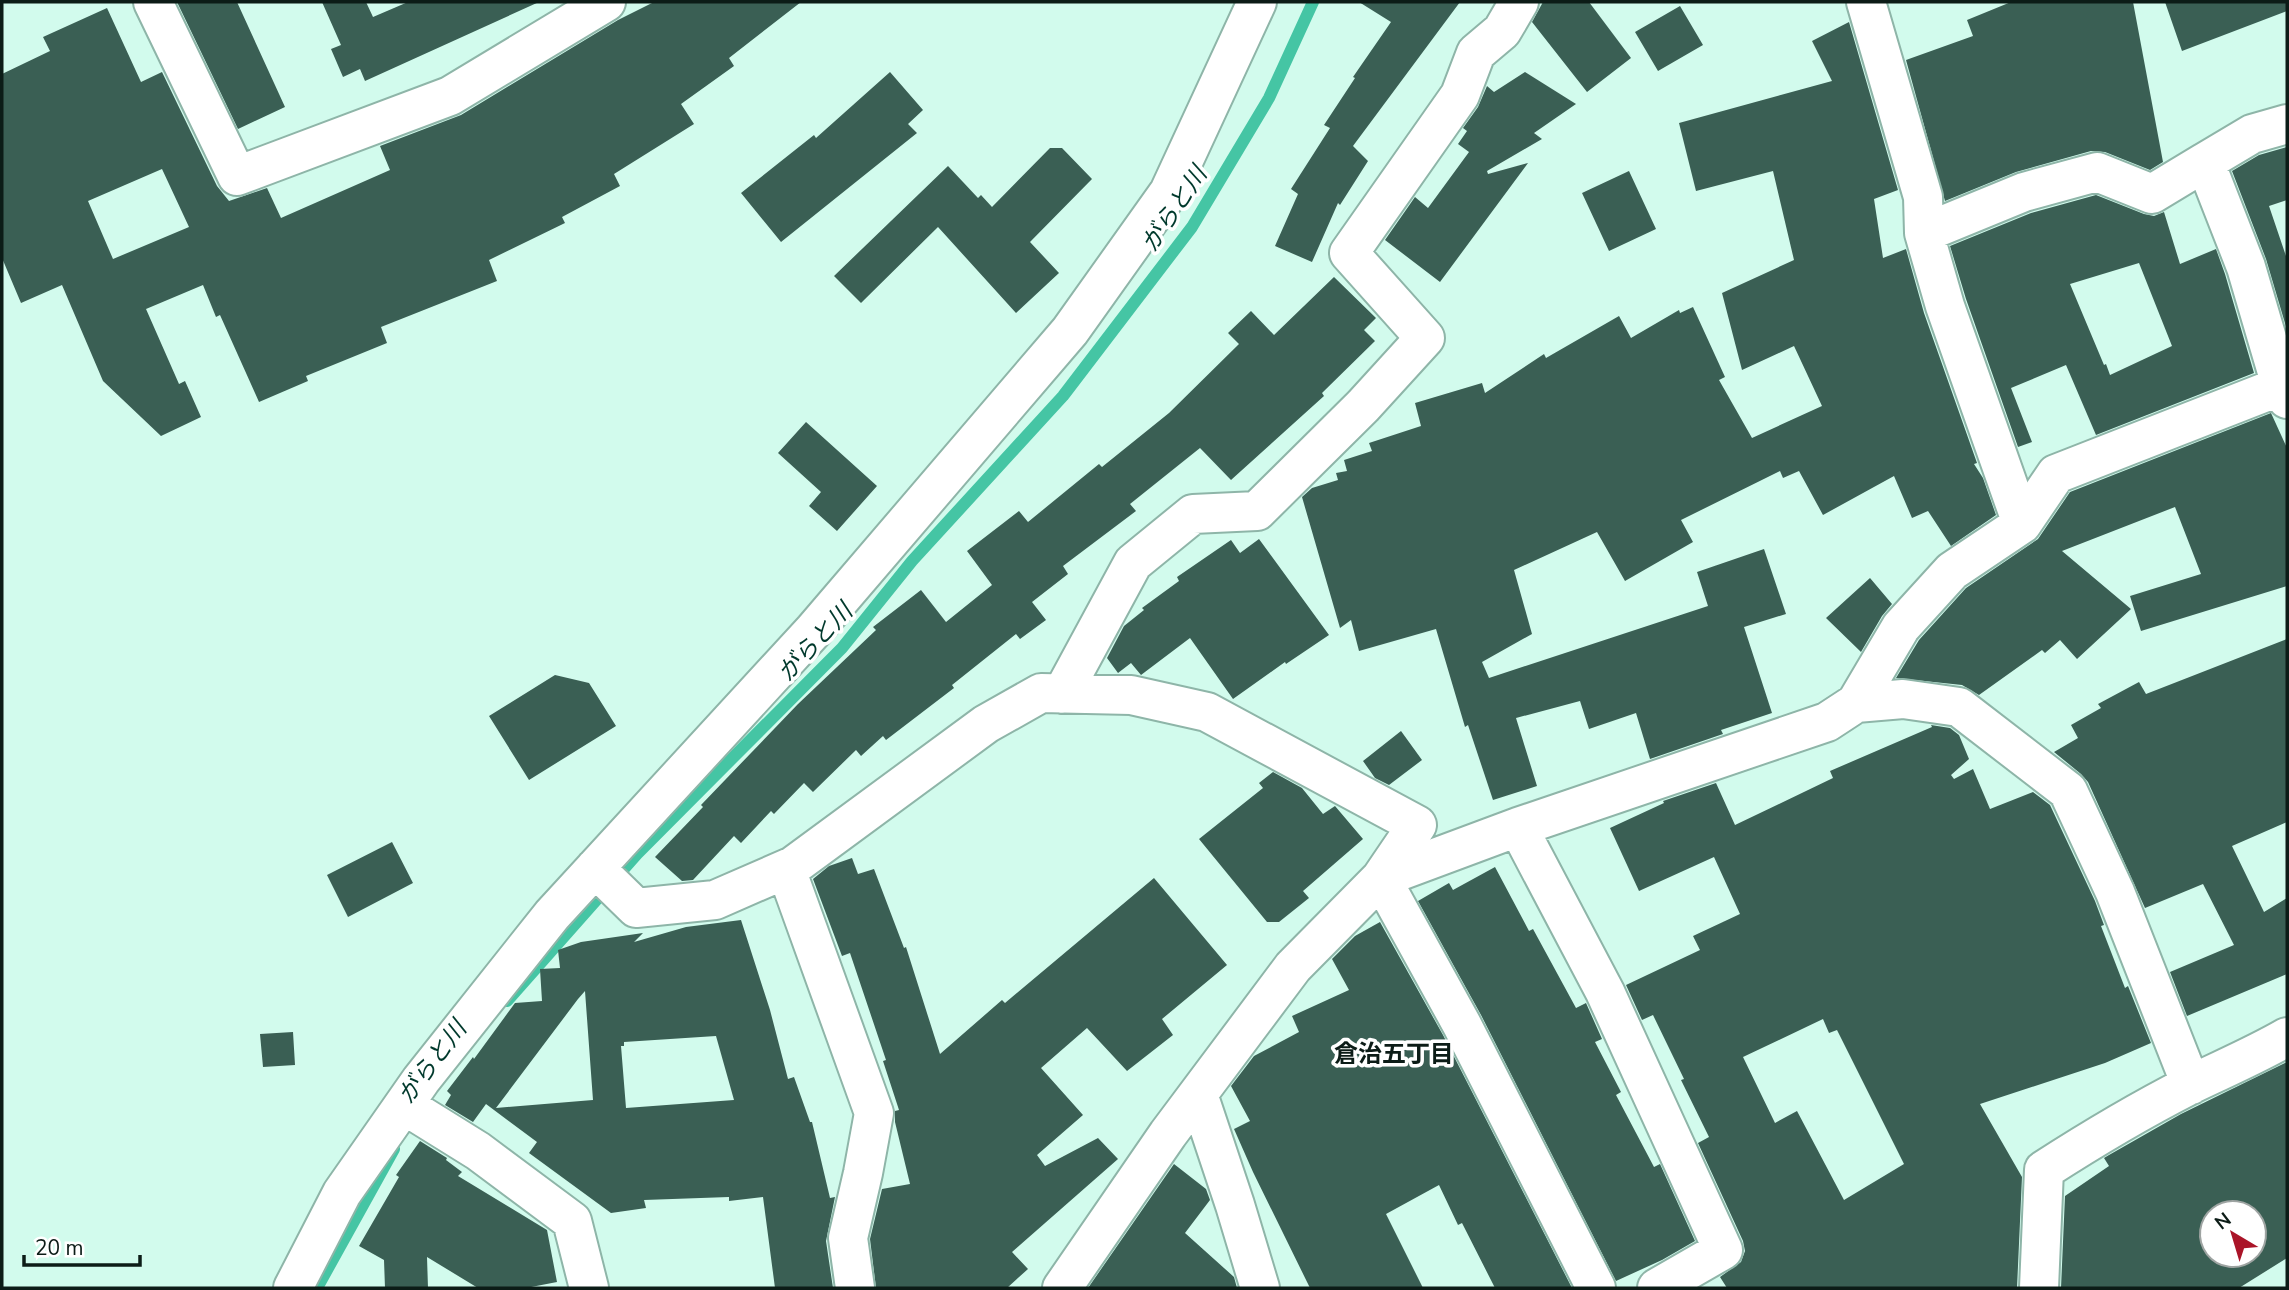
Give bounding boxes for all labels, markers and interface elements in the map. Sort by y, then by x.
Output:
water label: がらと川 [1134,158,1216,258]
water label: がらと川 [771,594,861,688]
water label: がらと川 [390,1012,475,1110]
district label: 倉治五丁目 [1334,1038,1454,1070]
north arrow [2198,1199,2268,1269]
text: N [2210,1207,2237,1236]
scale bar [24,1224,140,1268]
text: 20 m [35,1234,84,1262]

